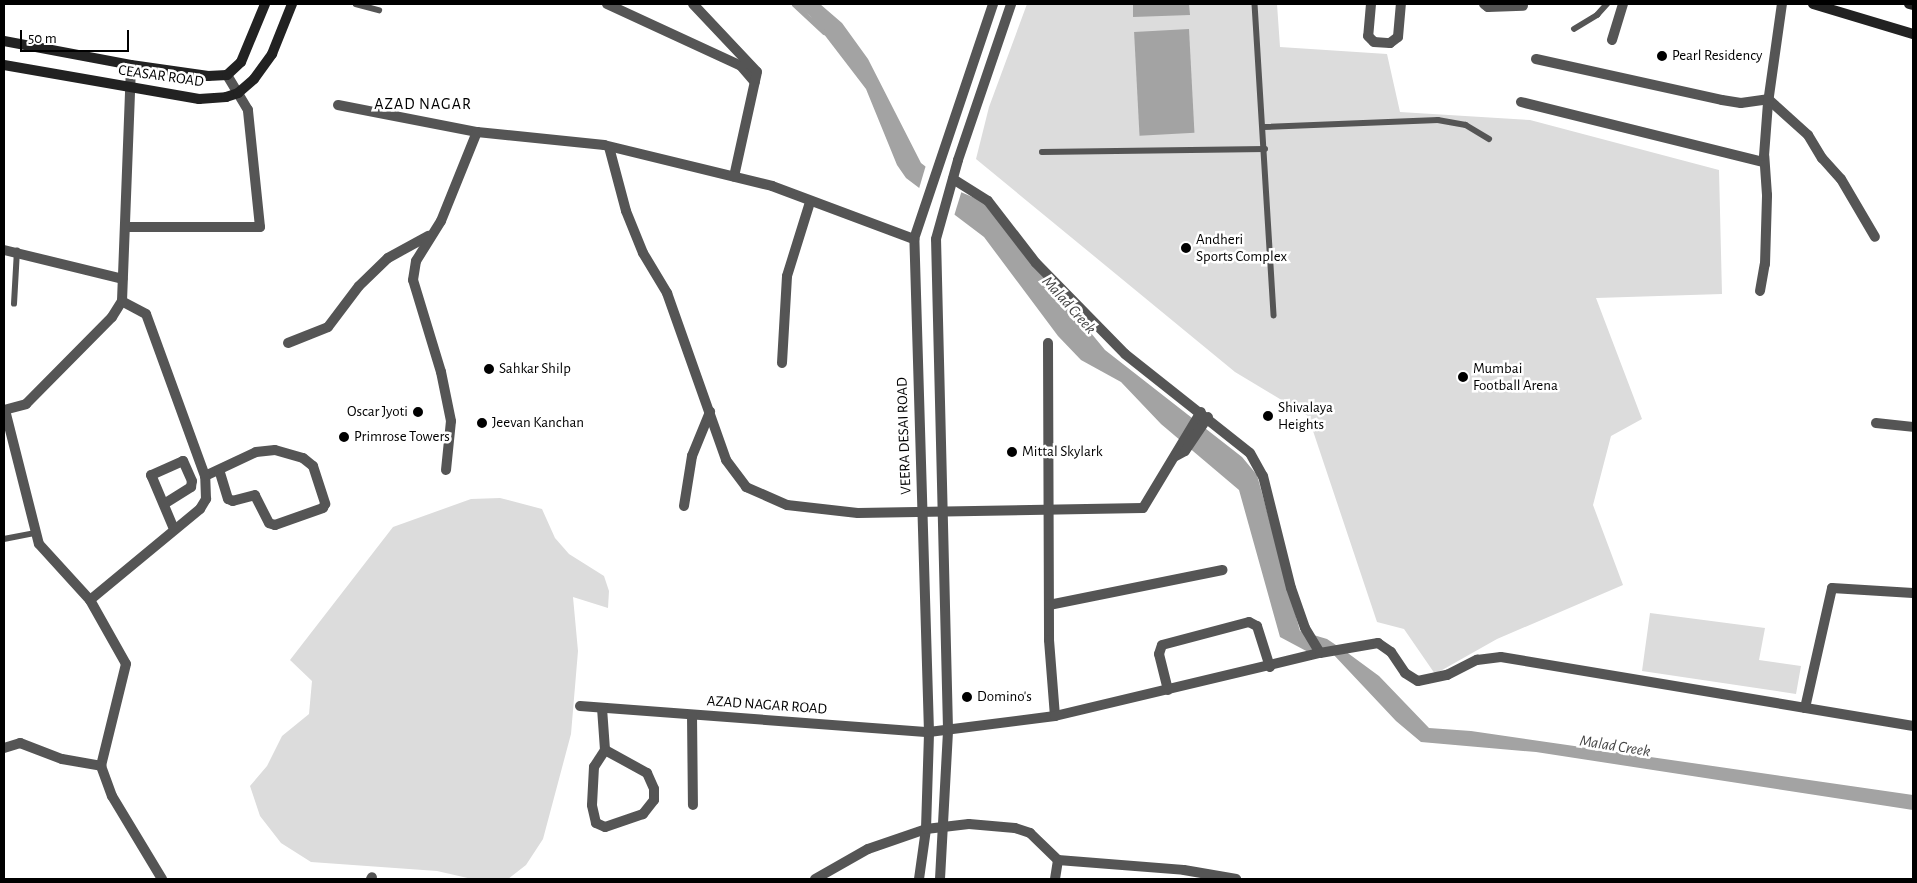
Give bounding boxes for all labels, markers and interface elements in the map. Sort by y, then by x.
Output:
scale bar [22,20,131,52]
text: 50 m [28,31,57,46]
place label: Pearl Residency [1672,47,1762,65]
marker: Pearl Residency [1656,50,1668,62]
street label: CEASAR ROAD [117,61,205,91]
district label: AZAD NAGAR [373,94,473,114]
place label: Andheri Sports Complex [1196,230,1287,265]
marker: Andheri Sports Complex [1180,242,1192,254]
water label: Malad Creek [1038,272,1100,338]
place label: Mumbai Football Arena [1473,359,1558,394]
place label: Sahkar Shilp [499,360,571,378]
marker: Sahkar Shilp [483,363,495,375]
marker: Mumbai Football Arena [1457,371,1469,383]
street label: VEERA DESAI ROAD [893,377,915,495]
place label: Shivalaya Heights [1278,398,1333,433]
place label: Oscar Jyoti [347,403,408,421]
marker: Oscar Jyoti [412,406,424,418]
marker: Shivalaya Heights [1262,410,1274,422]
place label: Jeevan Kanchan [492,414,584,432]
marker: Jeevan Kanchan [476,417,488,429]
place label: Primrose Towers [354,428,450,446]
marker: Primrose Towers [338,431,350,443]
place label: Mittal Skylark [1022,443,1103,461]
marker: Mittal Skylark [1006,446,1018,458]
place label: Domino's [977,688,1032,706]
marker: Domino's [961,691,973,703]
street label: AZAD NAGAR ROAD [706,692,828,718]
water label: Malad Creek [1578,731,1652,761]

